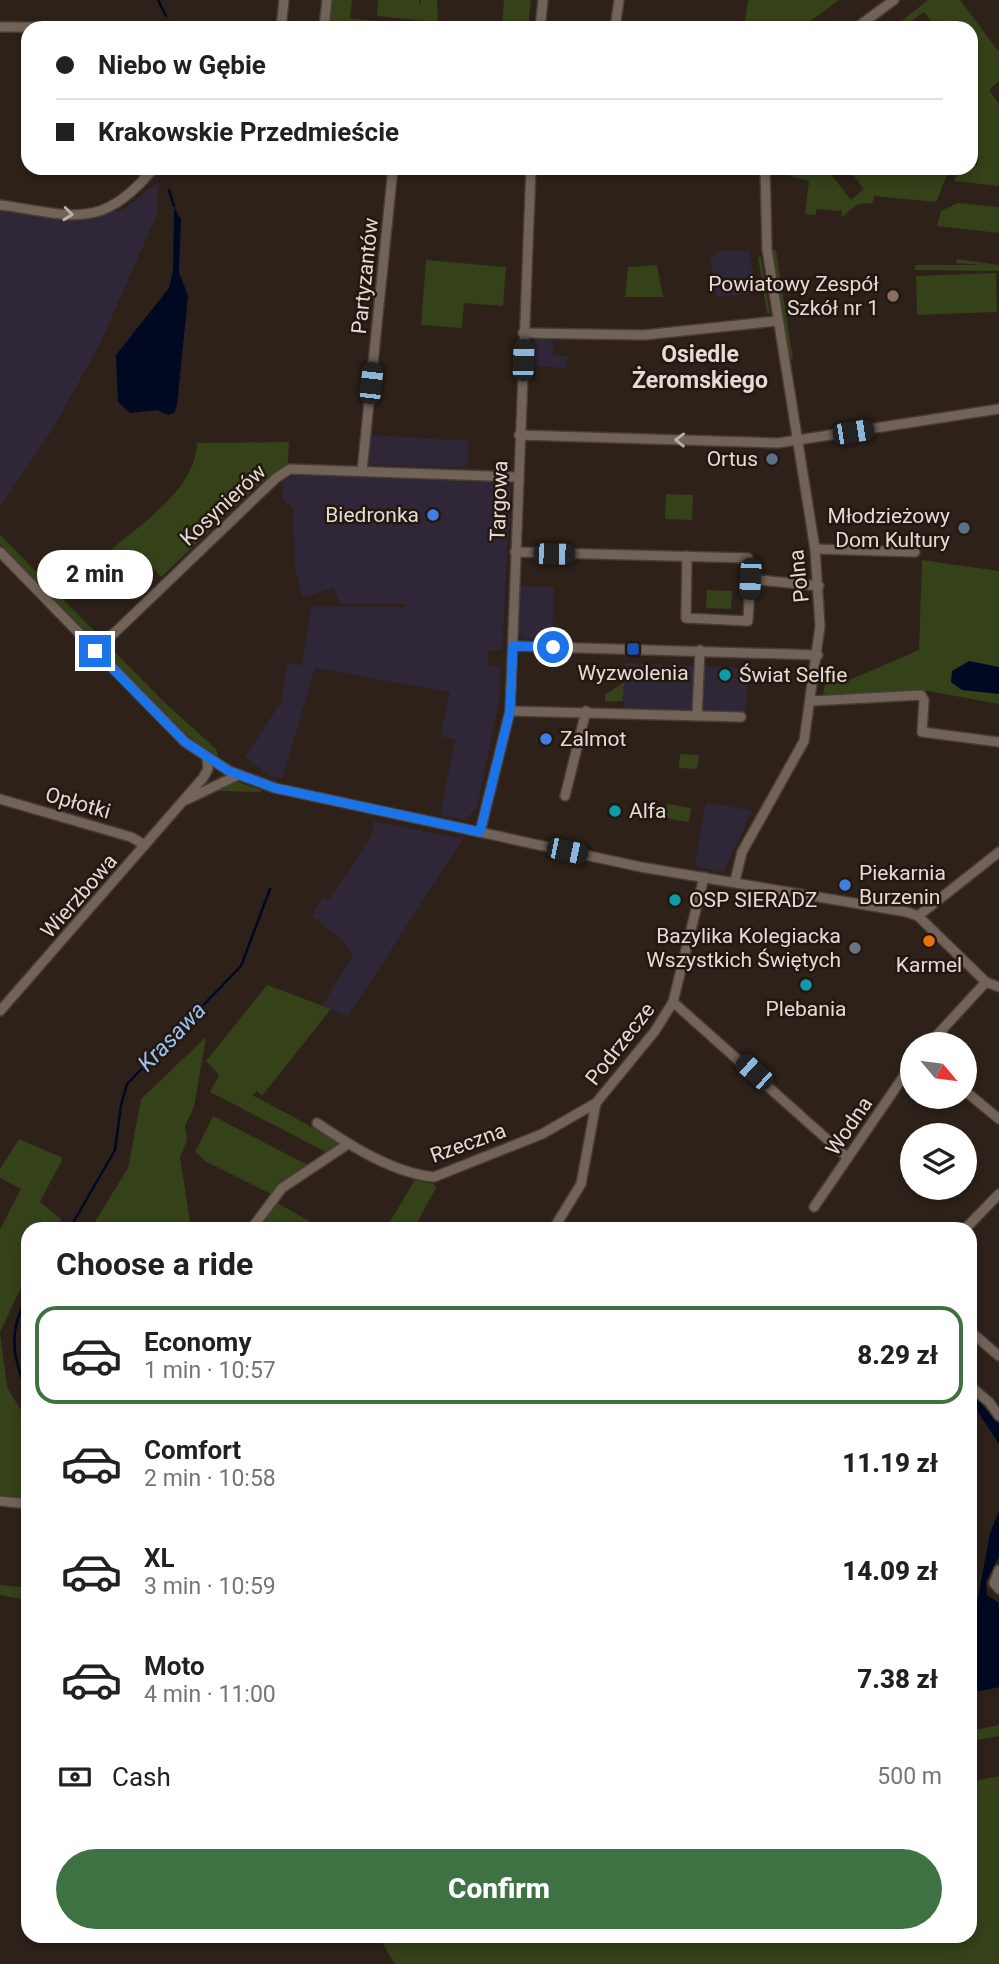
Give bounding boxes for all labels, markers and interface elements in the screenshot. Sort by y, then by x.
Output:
text: Niebo w Gębie [98,50,266,80]
text: Krakowskie Przedmieście [98,117,399,147]
one-way arrow [62,206,73,221]
street label: Partyzantów [347,216,383,335]
place label: Powiatowy Zespół Szkół nr 1 [708,272,879,320]
marker: Powiatowy Zespół Szkół nr 1 [885,288,901,304]
car [512,339,535,381]
district label: Osiedle Żeromskiego [632,341,768,394]
car [359,361,384,405]
car [831,418,876,446]
one-way arrow [674,432,685,447]
place label: Ortus [707,447,758,471]
marker: Ortus [764,451,780,467]
street label: Kosynierów [175,459,271,551]
street label: Targowa [486,460,512,542]
place label: Biedronka [325,503,419,527]
place label: Młodzieżowy Dom Kultury [828,504,950,552]
marker: Biedronka [425,507,441,523]
marker: Młodzieżowy Dom Kultury [956,520,972,536]
car [533,543,576,565]
street label: Polna [784,548,814,604]
callout: 2 min [37,550,153,598]
car [739,557,762,601]
text: 2 min [66,561,124,588]
route start [537,631,569,663]
route end [79,635,111,667]
marker: Wyzwolenia [625,641,641,657]
place label: Wyzwolenia [577,661,689,685]
place label: Świat Selfie [739,663,847,687]
marker: Świat Selfie [717,667,733,683]
place label: Zalmot [560,727,627,751]
marker: Zalmot [538,731,554,747]
street label: Opłotki [43,782,113,824]
place label: Alfa [629,799,667,823]
marker: Alfa [607,803,623,819]
car [545,836,590,866]
street label: Wierzbowa [36,849,122,943]
place label: Piekarnia Burzenin [859,861,946,909]
marker: Piekarnia Burzenin [837,877,853,893]
place label: OSP SIERADZ [689,888,817,912]
marker: OSP SIERADZ [667,892,683,908]
place label: Bazylika Kolegiacka Wszystkich Świętych [646,924,841,972]
marker: Karmel [921,933,937,949]
marker: Bazylika Kolegiacka Wszystkich Świętych [847,940,863,956]
place label: Karmel [896,953,962,977]
marker: Plebania [798,977,814,993]
water label: Krasawa [132,997,212,1077]
place label: Plebania [766,997,846,1021]
street label: Podrzecze [580,998,660,1090]
north arrow [900,1032,976,1110]
map controls [900,1032,977,1200]
car [732,1050,777,1094]
street label: Wodna [821,1092,877,1160]
street label: Rzeczna [427,1118,509,1168]
button: layers [900,1123,977,1200]
text: Choose a ride [56,1245,253,1283]
icon: car [60,1324,123,1387]
text: Economy [144,1327,251,1357]
text: 8.29 zł [857,1340,938,1370]
text: 1 min · 10:57 [144,1357,276,1384]
icon: car [60,1432,123,1495]
text: Comfort [144,1435,241,1465]
text: 11.19 zł [842,1448,938,1478]
text: 2 min · 10:58 [144,1465,276,1492]
icon: car [60,1540,123,1603]
text: XL [144,1543,175,1573]
text: 14.09 zł [842,1556,938,1586]
text: 3 min · 10:59 [144,1573,276,1600]
icon: car [60,1648,123,1711]
text: Moto [144,1651,205,1681]
text: 7.38 zł [857,1664,938,1694]
text: 4 min · 11:00 [144,1681,276,1708]
icon: cash [56,1758,94,1796]
text: Cash [112,1762,171,1792]
text: 500 m [877,1763,942,1790]
button: Confirm [56,1849,942,1929]

